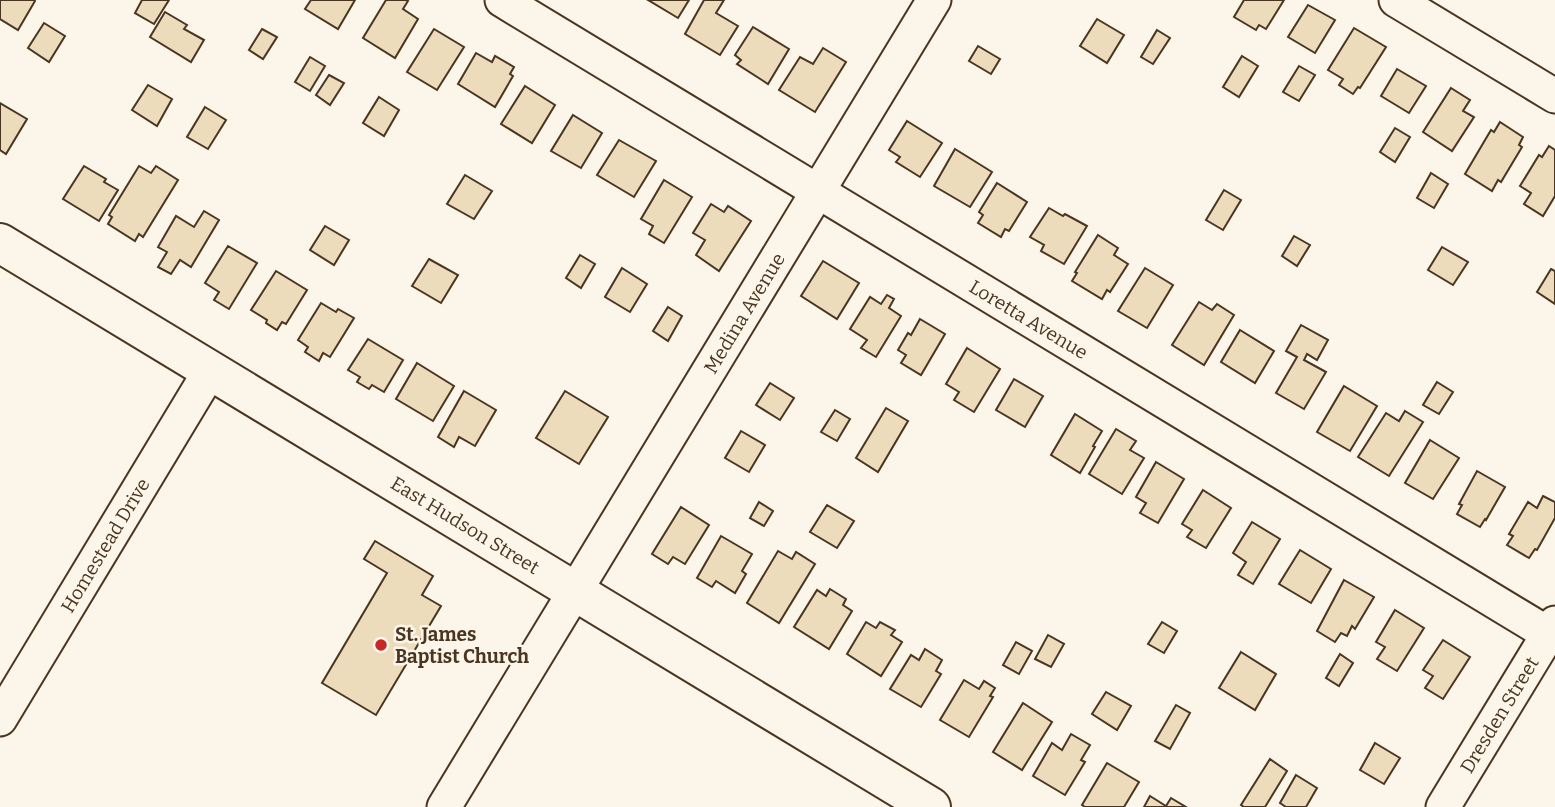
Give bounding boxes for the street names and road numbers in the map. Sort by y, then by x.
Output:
street label: Medina Avenue [699,248,789,377]
street label: Loretta Avenue [965,275,1092,364]
street label: East Hudson Street [387,471,544,579]
street label: Homestead Drive [56,474,154,617]
street label: Dresden Street [1455,652,1543,777]

